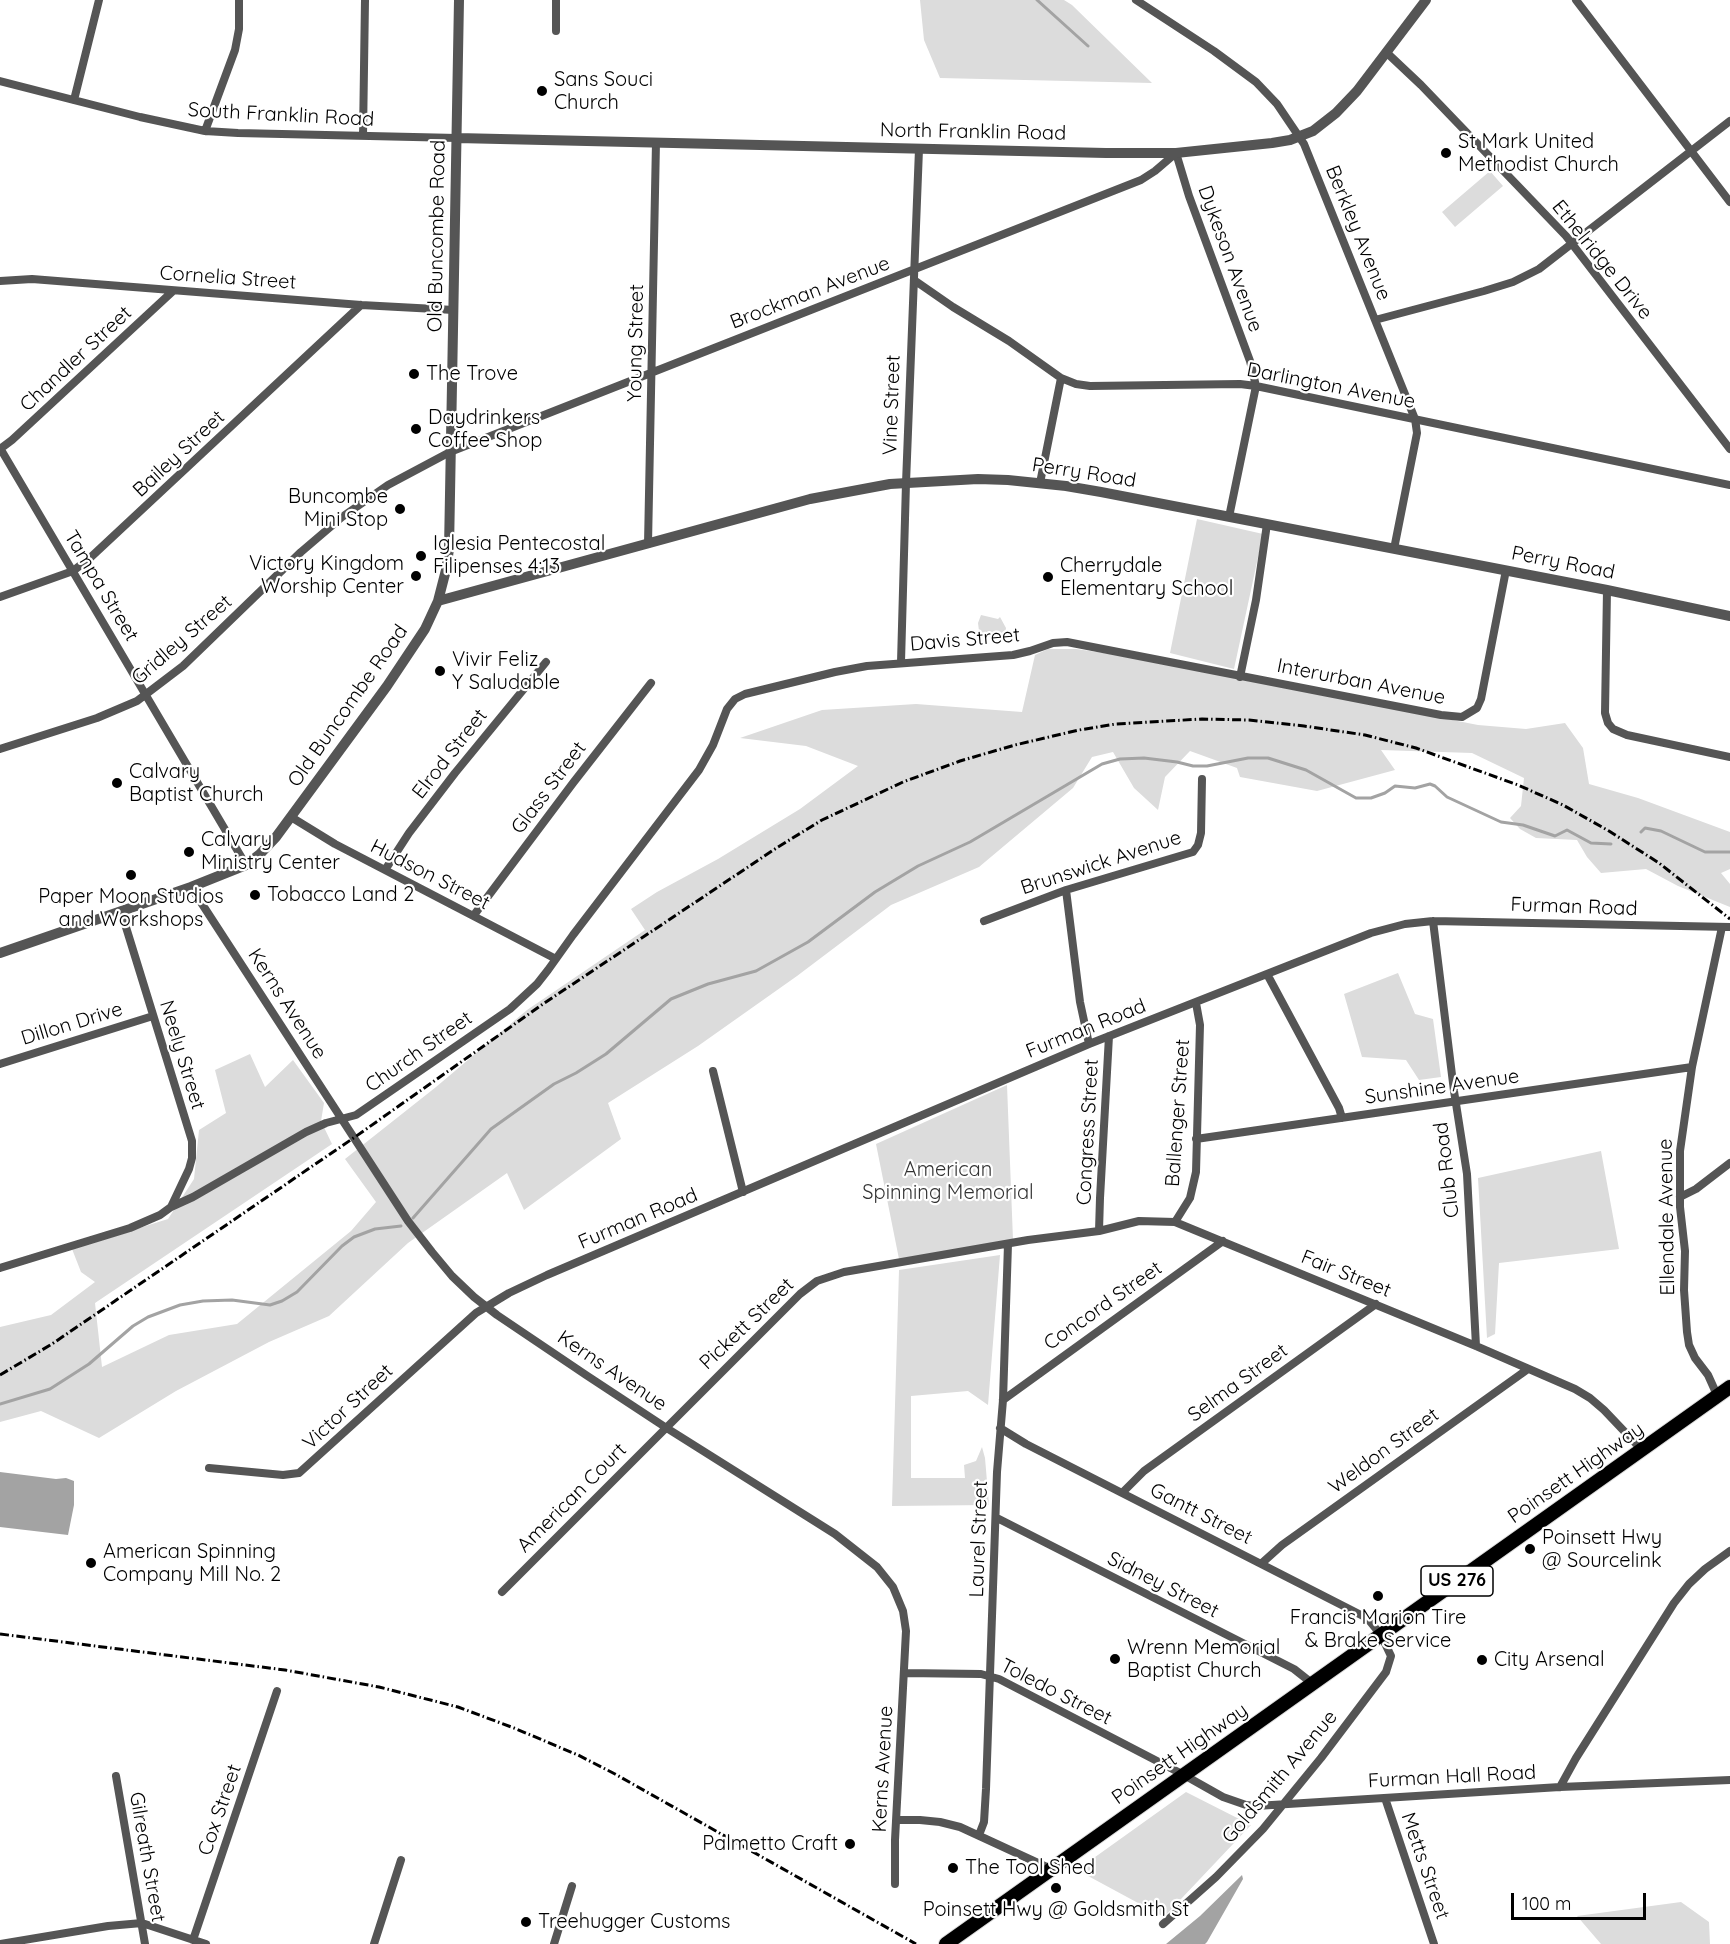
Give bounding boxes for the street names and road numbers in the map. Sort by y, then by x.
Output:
street label: South Franklin Road [187,98,375,132]
street label: North Franklin Road [880,118,1066,146]
street label: Old Buncombe Road [423,140,451,332]
street label: Berkley Avenue [1320,162,1396,304]
street label: Dykeson Avenue [1192,182,1268,336]
street label: Ethelridge Drive [1547,196,1657,324]
street label: Brockman Avenue [727,251,893,335]
street label: Cornelia Street [159,261,297,295]
street label: Young Street [623,284,649,402]
street label: Chandler Street [15,301,137,417]
street label: Vine Street [878,354,906,456]
street label: Darlington Avenue [1245,358,1417,414]
street label: Bailey Street [128,405,230,503]
street label: Perry Road [1030,453,1138,493]
street label: Tampa Street [59,526,143,646]
street label: Perry Road [1509,541,1617,585]
street label: Gridley Street [127,590,237,690]
street label: Old Buncombe Road [283,620,413,792]
street label: Davis Street [909,623,1021,657]
street label: Interurban Avenue [1275,654,1447,710]
street label: Elrod Street [407,704,493,804]
street label: Glass Street [506,737,592,839]
street label: Brunswick Avenue [1018,826,1184,900]
street label: Hudson Street [366,835,494,915]
street label: Furman Road [1510,893,1638,921]
street label: Kerns Avenue [242,944,332,1064]
street label: Furman Road [1023,994,1149,1064]
street label: Dillon Drive [18,997,126,1051]
street label: Neely Street [154,997,210,1113]
street label: Church Street [361,1006,477,1098]
street label: Ballenger Street [1161,1038,1195,1188]
street label: Congress Street [1072,1058,1104,1206]
street label: Sunshine Avenue [1363,1064,1521,1110]
street label: Club Road [1429,1121,1465,1219]
street label: Ellendale Avenue [1654,1138,1680,1296]
street label: Furman Road [575,1183,701,1255]
street label: Fair Street [1297,1245,1395,1303]
street label: Concord Street [1039,1256,1167,1356]
street label: Pickett Street [695,1273,799,1375]
street label: Kerns Avenue [553,1326,671,1416]
street label: Selma Street [1183,1339,1293,1427]
street label: Victor Street [298,1359,398,1455]
street label: Weldon Street [1324,1403,1444,1499]
street label: Poinsett Highway [1503,1417,1649,1529]
street label: American Court [512,1438,632,1558]
street label: Gantt Street [1146,1478,1256,1550]
street label: Laurel Street [965,1480,993,1598]
street label: Sidney Street [1103,1547,1223,1623]
road number: US 276 [1421,1566,1493,1596]
street label: Toledo Street [996,1654,1116,1730]
street label: Poinsett Highway [1107,1698,1253,1810]
street label: Kerns Avenue [868,1705,898,1833]
street label: Goldsmith Avenue [1217,1706,1343,1848]
street label: Cox Street [193,1761,247,1859]
street label: Furman Hall Road [1367,1761,1537,1793]
street label: Gilreath Street [124,1790,170,1924]
street label: Metts Street [1396,1809,1454,1923]

